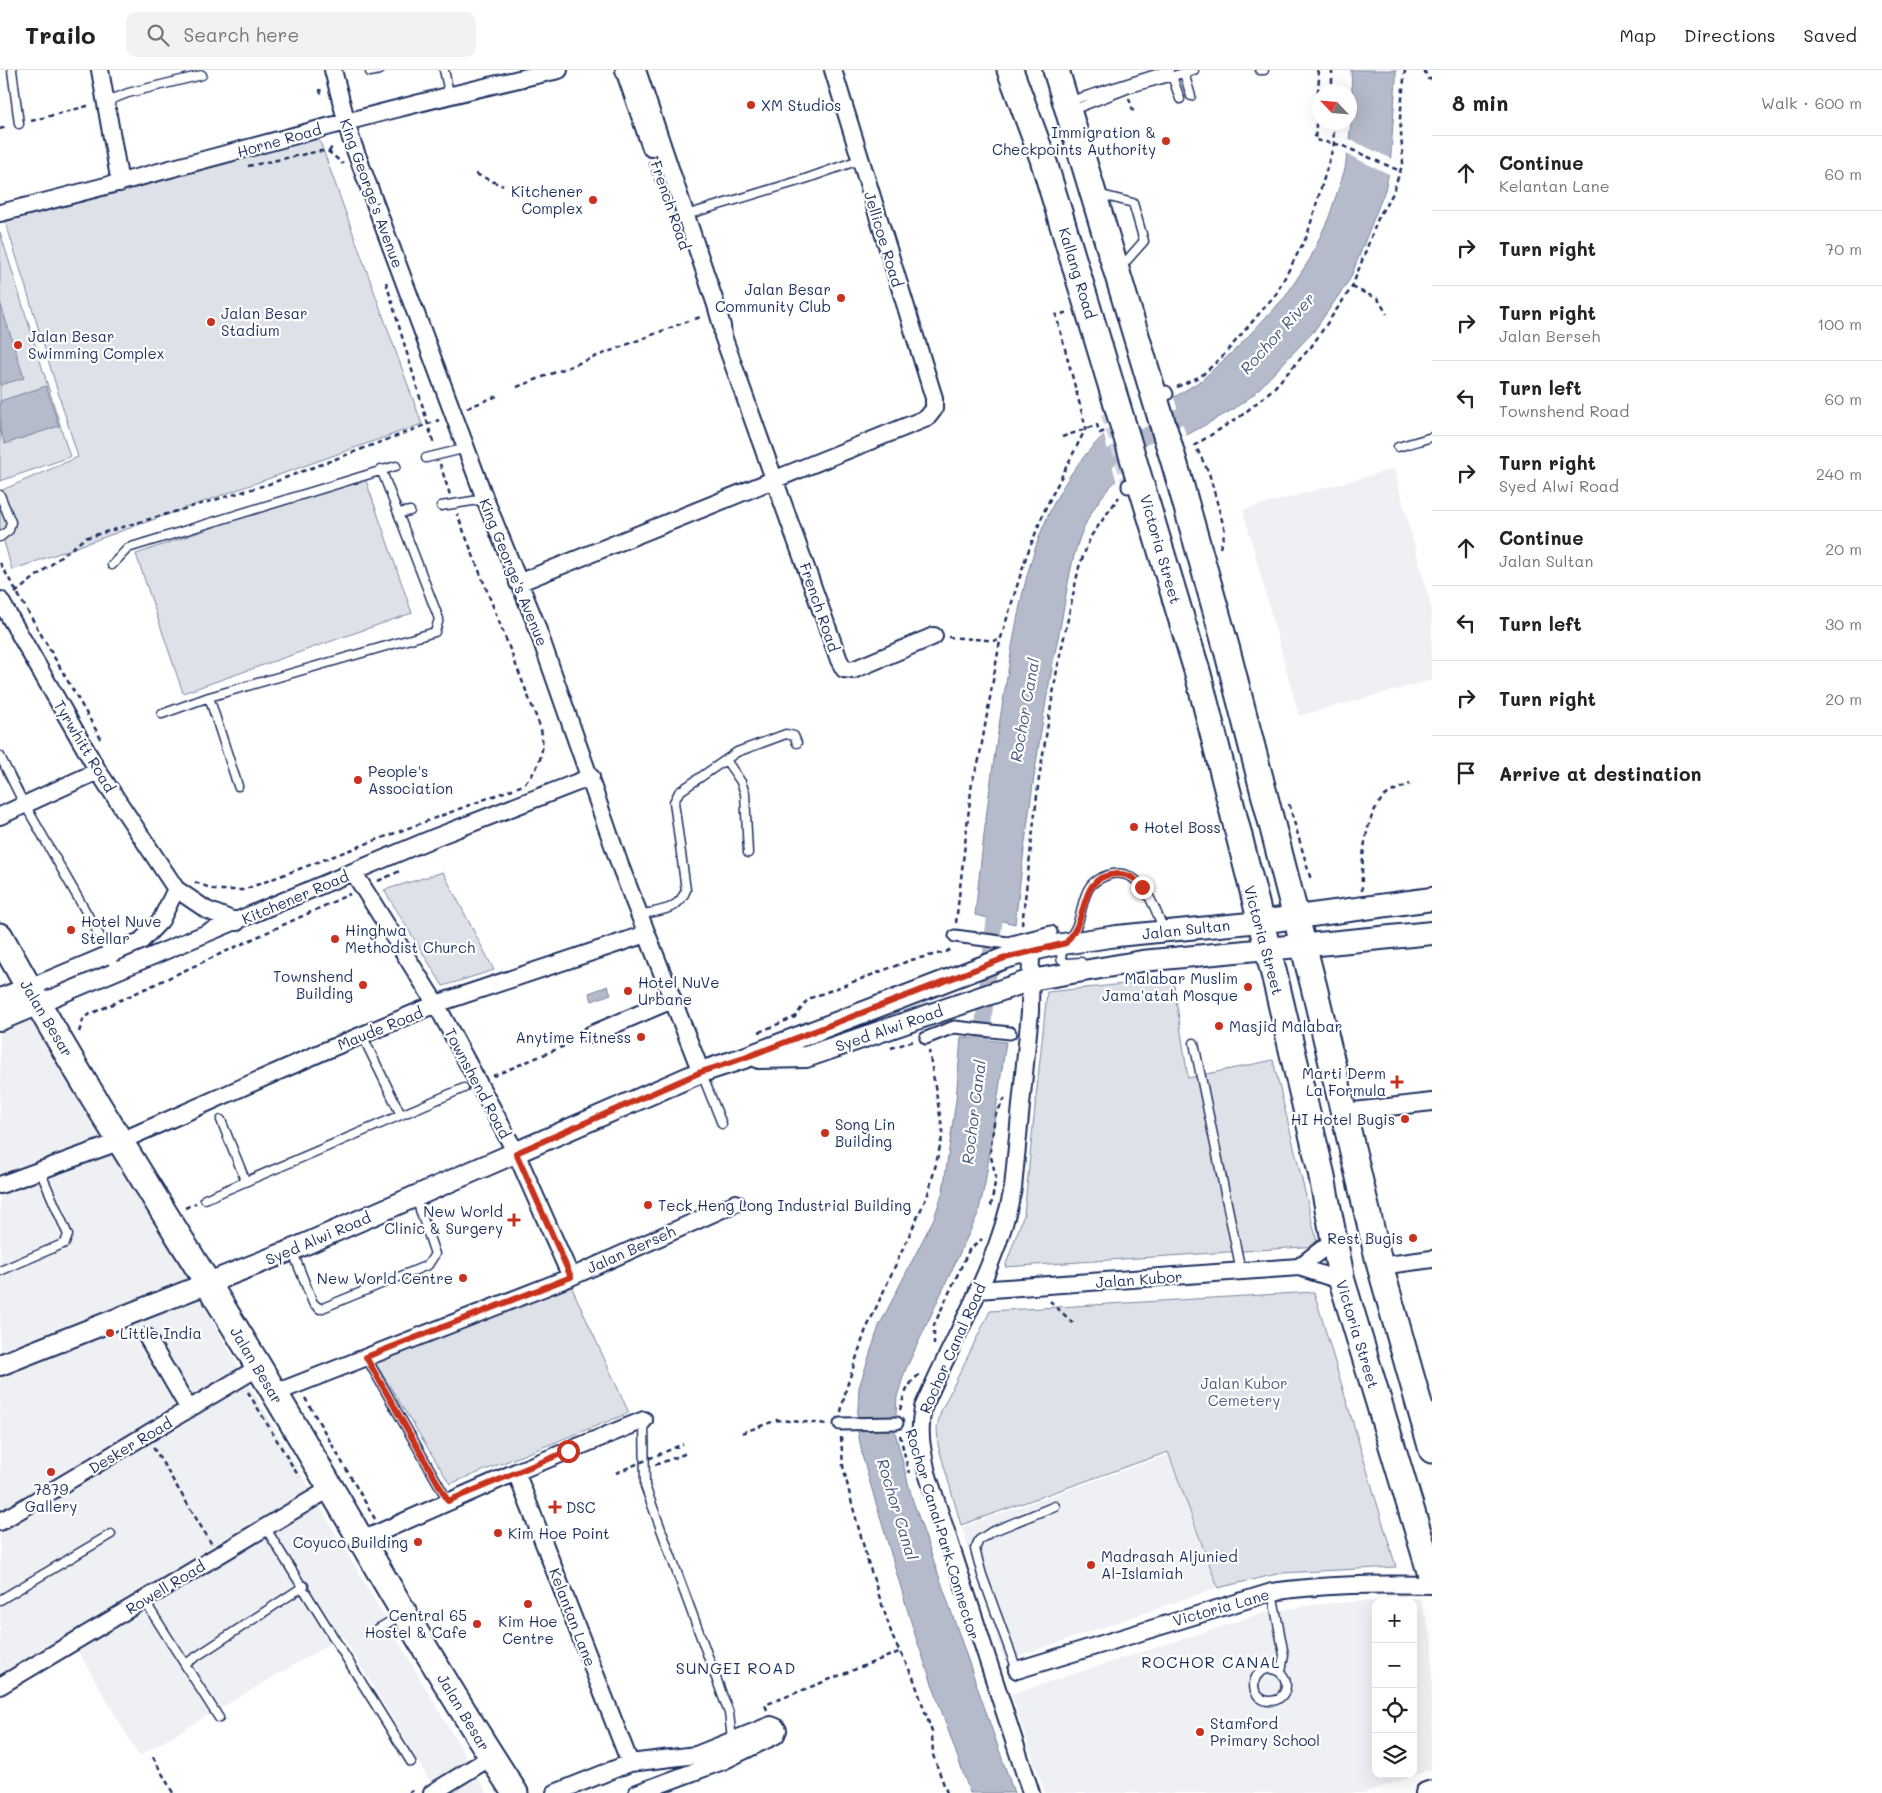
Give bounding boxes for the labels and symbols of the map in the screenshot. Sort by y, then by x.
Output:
north arrow [1312,85,1357,130]
place label: XM Studios [761,95,841,115]
marker: XM Studios [745,99,757,111]
street label: King George's Avenue [336,116,408,270]
street label: Horne Road [234,118,324,162]
place label: Immigration & Checkpoints Authority [992,122,1156,159]
marker: Immigration & Checkpoints Authority [1160,135,1172,147]
street label: French Road [646,158,696,252]
place label: Kitchener Complex [511,181,583,218]
street label: Jellicoe Road [860,189,908,289]
marker: Kitchener Complex [587,194,599,206]
street label: Kallang Road [1055,225,1101,321]
place label: Jalan Besar Community Club [715,279,831,316]
water label: Rochor River [1235,288,1319,378]
marker: Jalan Besar Community Club [835,292,847,304]
place label: Jalan Besar Stadium [221,303,308,340]
marker: Jalan Besar Stadium [205,316,217,328]
place label: Jalan Besar Swimming Complex [28,326,165,363]
marker: Jalan Besar Swimming Complex [12,339,24,351]
street label: Victoria Street [1136,492,1186,606]
street label: King George's Avenue [475,495,553,649]
street label: French Road [795,560,845,654]
water label: Rochor Canal [1005,656,1043,764]
street label: Tyrwhitt Road [50,696,120,796]
place label: People's Association [368,761,453,798]
marker: People's Association [352,774,364,786]
place label: Hotel Boss [1144,817,1221,837]
marker: Hotel Boss [1128,821,1140,833]
street label: Kitchener Road [239,865,351,929]
route end [1131,876,1154,899]
street label: Victoria Street [1240,883,1288,997]
place label: Hotel Nuve Stellar [81,911,162,948]
street label: Jalan Sultan [1141,914,1231,944]
place label: Hinghwa Methodist Church [345,920,475,957]
marker: Hotel Nuve Stellar [65,924,77,936]
marker: Hinghwa Methodist Church [329,933,341,945]
place label: Townshend Building [273,966,353,1003]
place label: Malabar Muslim Jama'atah Mosque [1102,968,1238,1005]
place label: Hotel NuVe Urbane [638,972,720,1009]
street label: Jalan Besar [16,976,78,1060]
marker: Townshend Building [357,979,369,991]
marker: Malabar Muslim Jama'atah Mosque [1242,981,1254,993]
marker: Hotel NuVe Urbane [622,985,634,997]
street label: Syed Alwi Road [833,1000,945,1056]
street label: Maude Road [334,1002,426,1054]
place label: Masjid Malabar [1229,1016,1342,1036]
marker: Masjid Malabar [1213,1020,1225,1032]
street label: Townshend Road [440,1024,516,1142]
place label: Anytime Fitness [515,1027,631,1047]
marker: Anytime Fitness [635,1031,647,1043]
water label: Rochor Canal [956,1059,990,1165]
place label: Marti Derm La Formula [1302,1063,1386,1100]
marker: Marti Derm La Formula [1390,1075,1404,1089]
place label: HI Hotel Bugis [1291,1109,1395,1129]
marker: HI Hotel Bugis [1399,1113,1411,1125]
place label: Song Lin Building [835,1114,895,1151]
marker: Song Lin Building [819,1127,831,1139]
place label: Teck Heng Long Industrial Building [658,1195,911,1215]
marker: Teck Heng Long Industrial Building [642,1199,654,1211]
place label: New World Clinic & Surgery [384,1201,503,1238]
street label: Syed Alwi Road [262,1207,374,1269]
marker: New World Clinic & Surgery [507,1213,521,1227]
street label: Jalan Berseh [584,1221,678,1277]
place label: Rest Bugis [1327,1228,1403,1248]
marker: Rest Bugis [1407,1232,1419,1244]
street label: Jalan Kubor [1095,1266,1183,1292]
place label: New World Centre [317,1268,453,1288]
marker: New World Centre [457,1272,469,1284]
street label: Victoria Street [1332,1277,1384,1391]
street label: Rochor Canal Road [914,1280,990,1416]
place label: Little India [120,1323,202,1343]
street label: Jalan Besar [226,1323,288,1407]
marker: Little India [104,1327,116,1339]
park label: Jalan Kubor Cemetery [1200,1373,1288,1410]
street label: Desker Road [85,1412,175,1478]
street label: Rochor Canal Park Connector [901,1426,985,1642]
route start [557,1440,580,1463]
water label: Rochor Canal [873,1456,923,1562]
marker: 7879 Gallery [45,1466,57,1478]
place label: 7879 Gallery [25,1479,77,1516]
place label: DSC [566,1497,596,1517]
marker: DSC [548,1500,562,1514]
place label: Kim Hoe Point [508,1523,610,1543]
marker: Kim Hoe Point [492,1527,504,1539]
place label: Coyuco Building [293,1532,408,1552]
marker: Coyuco Building [412,1536,424,1548]
place label: Madrasah Aljunied Al-Islamiah [1101,1546,1238,1583]
street label: Rowell Road [122,1555,208,1619]
marker: Madrasah Aljunied Al-Islamiah [1085,1559,1097,1571]
street label: Kelantan Lane [545,1565,601,1669]
street label: Victoria Lane [1170,1584,1272,1630]
marker: Kim Hoe Centre [522,1598,534,1610]
place label: Central 65 Hostel & Cafe [365,1605,467,1642]
place label: Kim Hoe Centre [498,1611,558,1648]
marker: Central 65 Hostel & Cafe [471,1618,483,1630]
district label: ROCHOR CANAL [1141,1651,1281,1672]
district label: SUNGEI ROAD [676,1657,796,1678]
street label: Jalan Besar [433,1670,495,1754]
place label: Stamford Primary School [1210,1713,1320,1750]
marker: Stamford Primary School [1194,1726,1206,1738]

